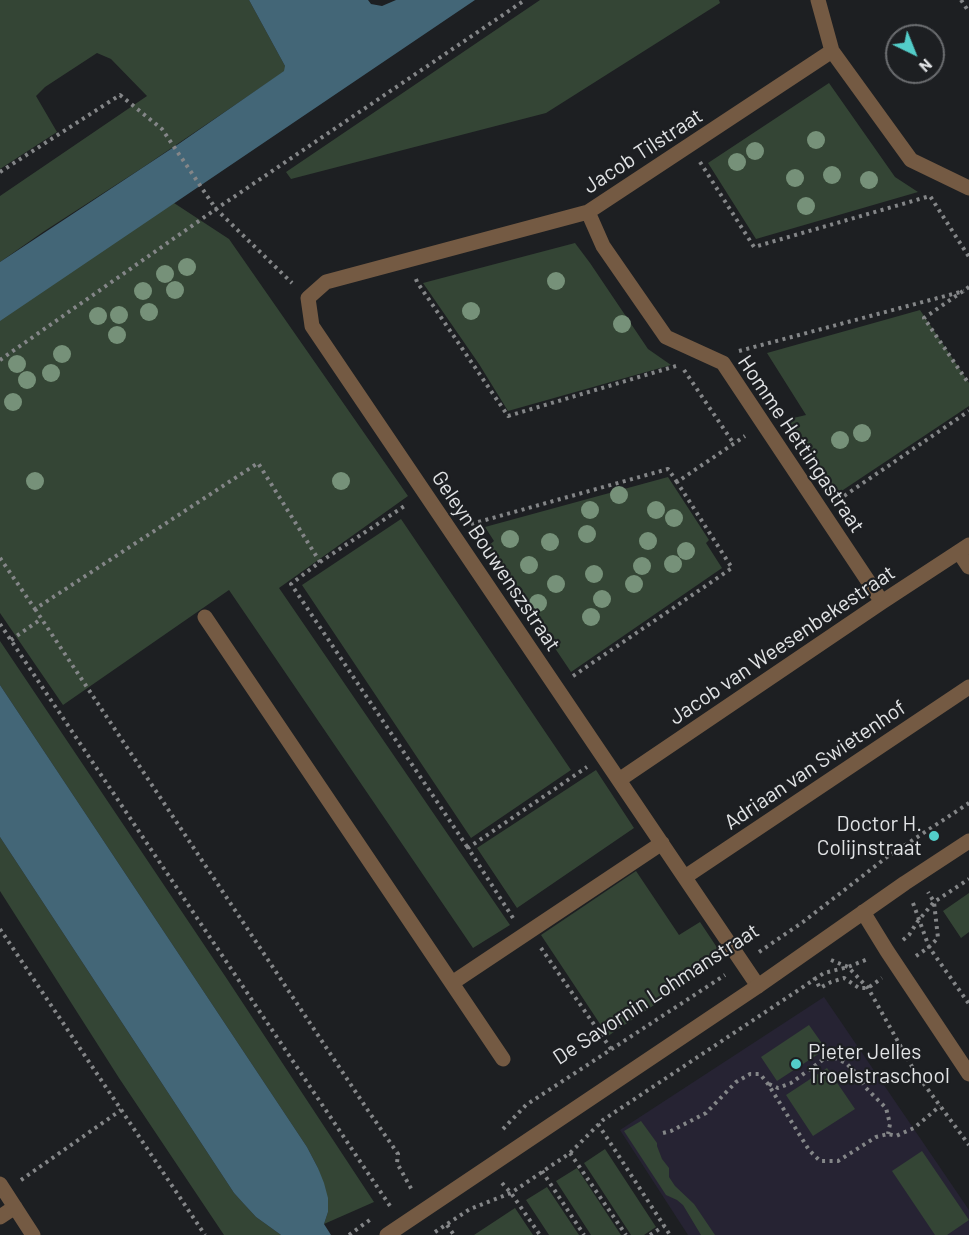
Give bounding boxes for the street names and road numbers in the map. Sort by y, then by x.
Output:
street label: Jacob Tilstraat [579,103,707,199]
street label: Homme Hettingastraat [732,351,870,537]
street label: Geleyn Bouwenszstraat [426,466,566,656]
street label: Jacob van Weesenbekestraat [664,560,900,730]
street label: Adriaan van Swietenhof [719,695,911,835]
street label: De Savornin Lohmanstraat [548,918,764,1070]

